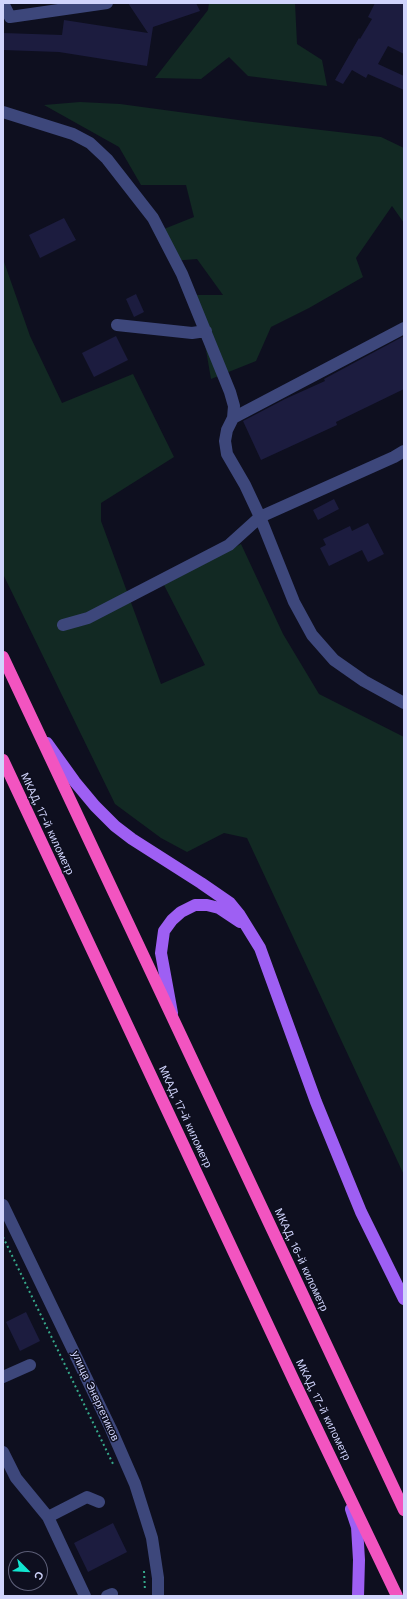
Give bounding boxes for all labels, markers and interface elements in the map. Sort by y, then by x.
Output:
street label: МКАД, 17-й километр [18,771,76,877]
street label: МКАД, 17-й километр [156,1064,214,1170]
street label: МКАД, 16-й километр [271,1206,331,1314]
street label: улица Энергетиков [68,1349,122,1443]
street label: МКАД, 17-й километр [293,1357,353,1463]
north arrow [8,1551,48,1591]
text: С [31,1569,46,1582]

